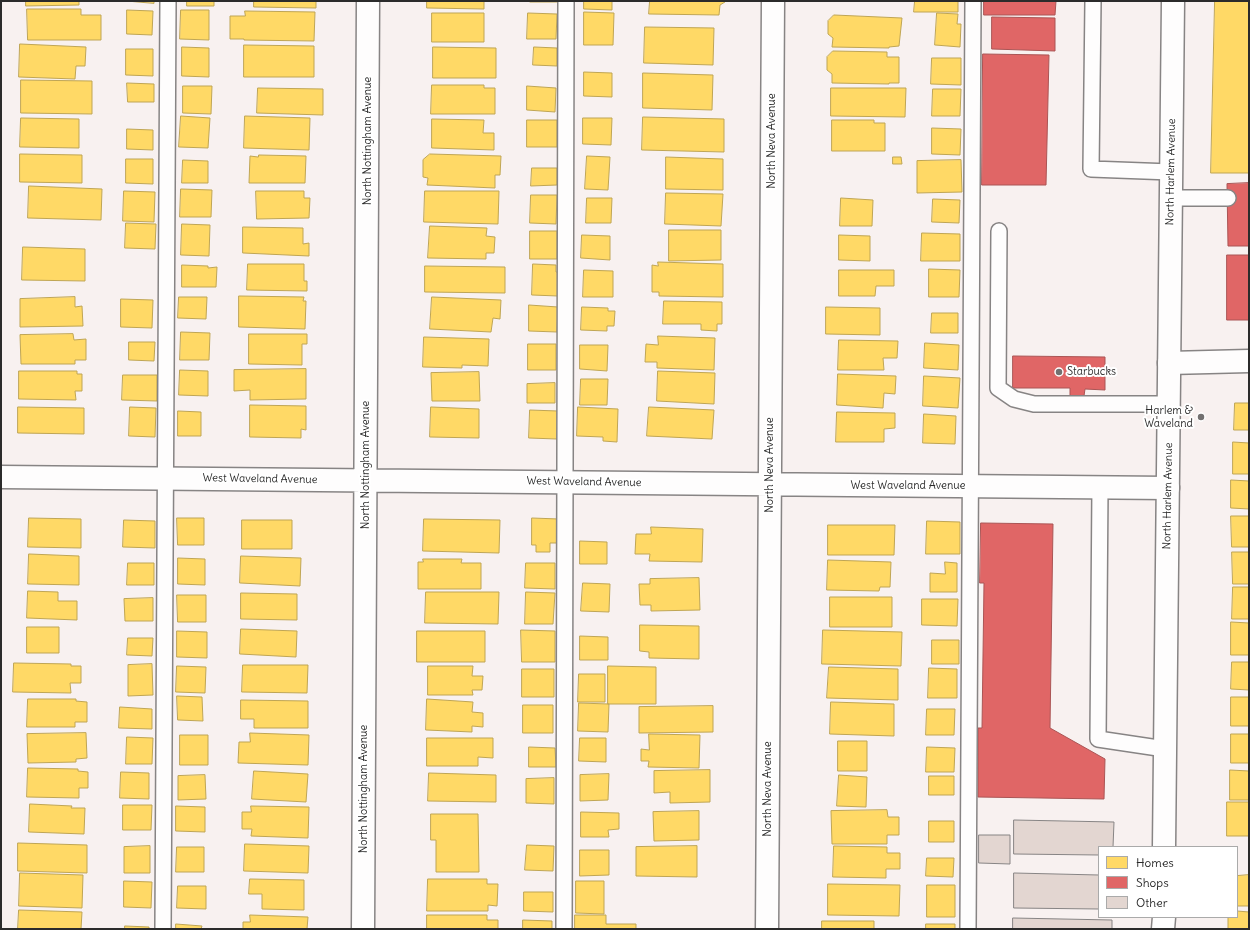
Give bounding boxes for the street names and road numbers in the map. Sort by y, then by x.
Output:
street label: North Nottingham Avenue [361,77,375,205]
street label: North Neva Avenue [765,93,779,189]
street label: North Harlem Avenue [1163,118,1179,226]
street label: North Nottingham Avenue [359,401,373,529]
street label: North Neva Avenue [763,417,777,513]
street label: North Harlem Avenue [1160,442,1176,550]
street label: West Waveland Avenue [202,471,318,487]
street label: West Waveland Avenue [526,474,642,490]
street label: West Waveland Avenue [850,479,966,493]
street label: North Nottingham Avenue [357,725,371,853]
street label: North Neva Avenue [761,741,775,837]

